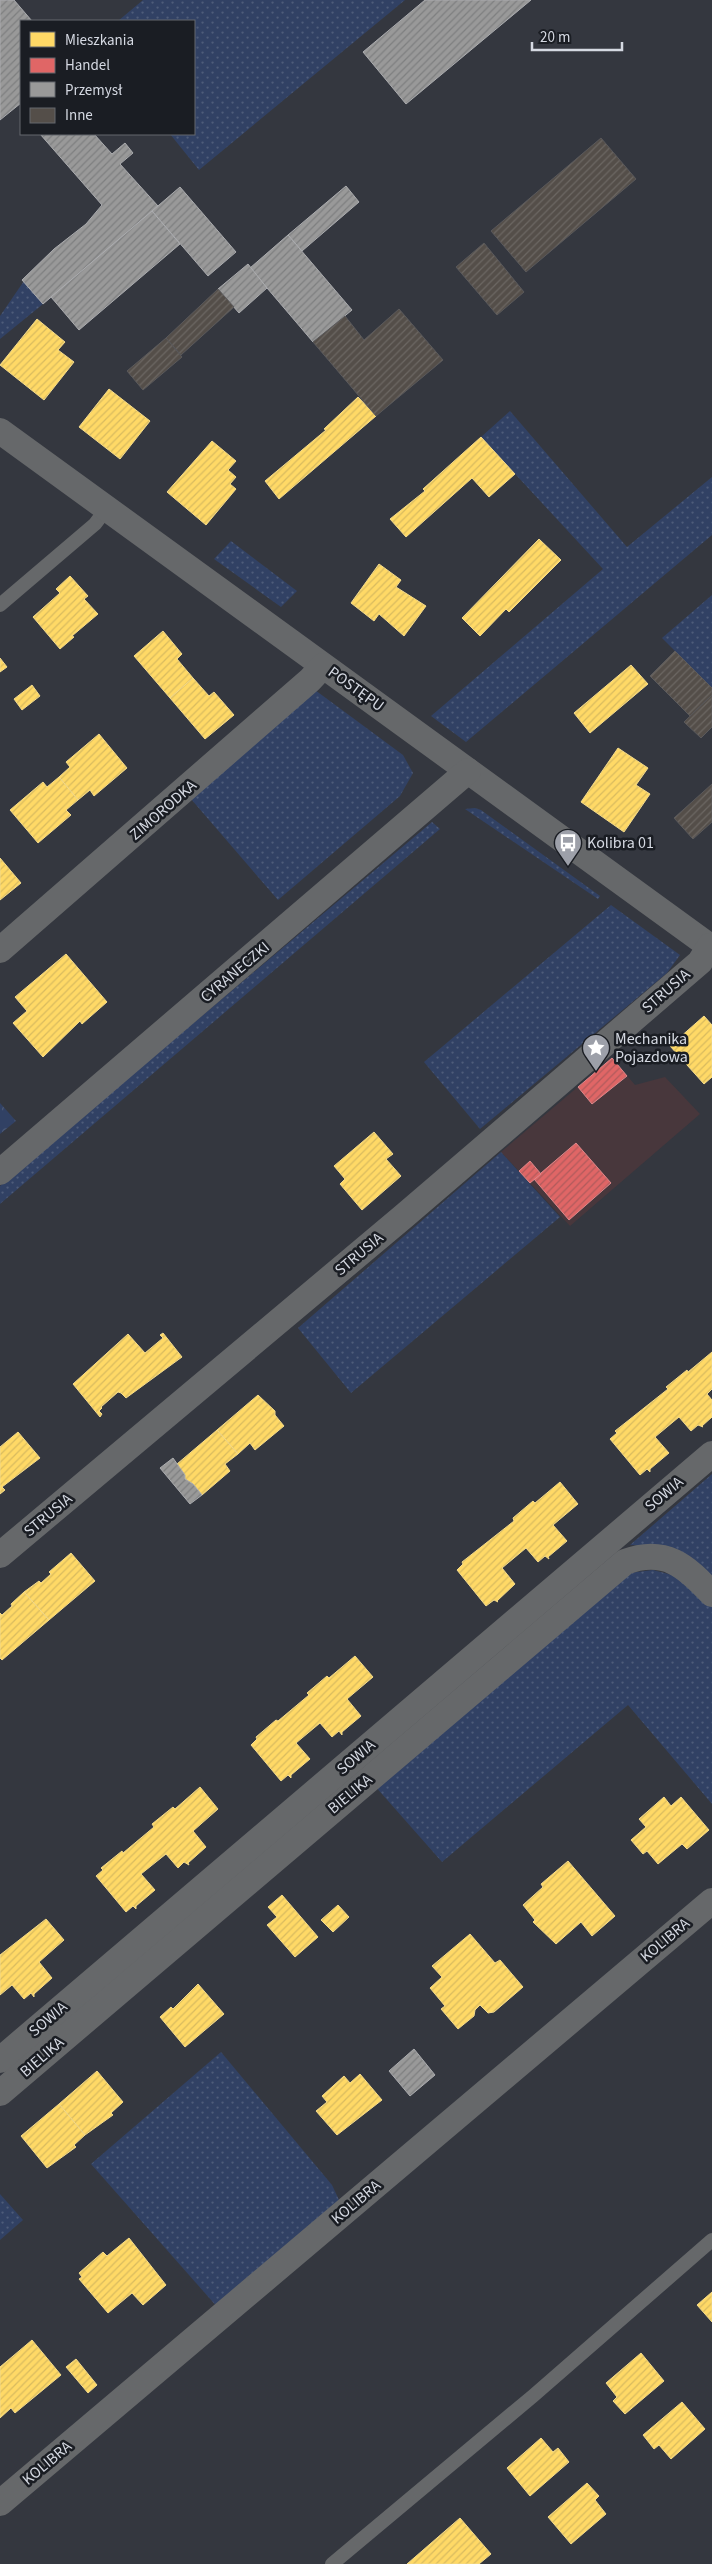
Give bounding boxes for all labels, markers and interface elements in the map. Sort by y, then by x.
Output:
legend [20,20,195,135]
scale bar [532,20,622,52]
text: 20 m [540,27,570,48]
text: Mieszkania [65,30,134,51]
text: Handel [65,55,110,76]
text: Przemysł [65,80,123,101]
text: Inne [65,105,93,126]
street label: POSTĘPU [324,661,388,717]
street label: ZIMORODKA [125,774,202,845]
bus stop icon: Kolibra 01 [553,828,583,867]
place label: Kolibra 01 [587,832,654,854]
street label: CYRANECZKI [196,937,274,1007]
street label: STRUSIA [637,964,695,1018]
place label: Mechanika Pojazdowa [615,1028,688,1068]
place icon: Mechanika Pojazdowa [581,1033,611,1072]
street label: STRUSIA [330,1227,388,1281]
street label: SOWIA [640,1471,688,1517]
street label: STRUSIA [19,1488,77,1542]
street label: SOWIA [332,1734,380,1780]
street label: BIELIKA [323,1769,377,1819]
street label: KOLIBRA [635,1913,695,1967]
street label: SOWIA [24,1996,72,2042]
street label: BIELIKA [15,2031,69,2082]
street label: KOLIBRA [326,2175,386,2229]
street label: KOLIBRA [17,2436,77,2490]

